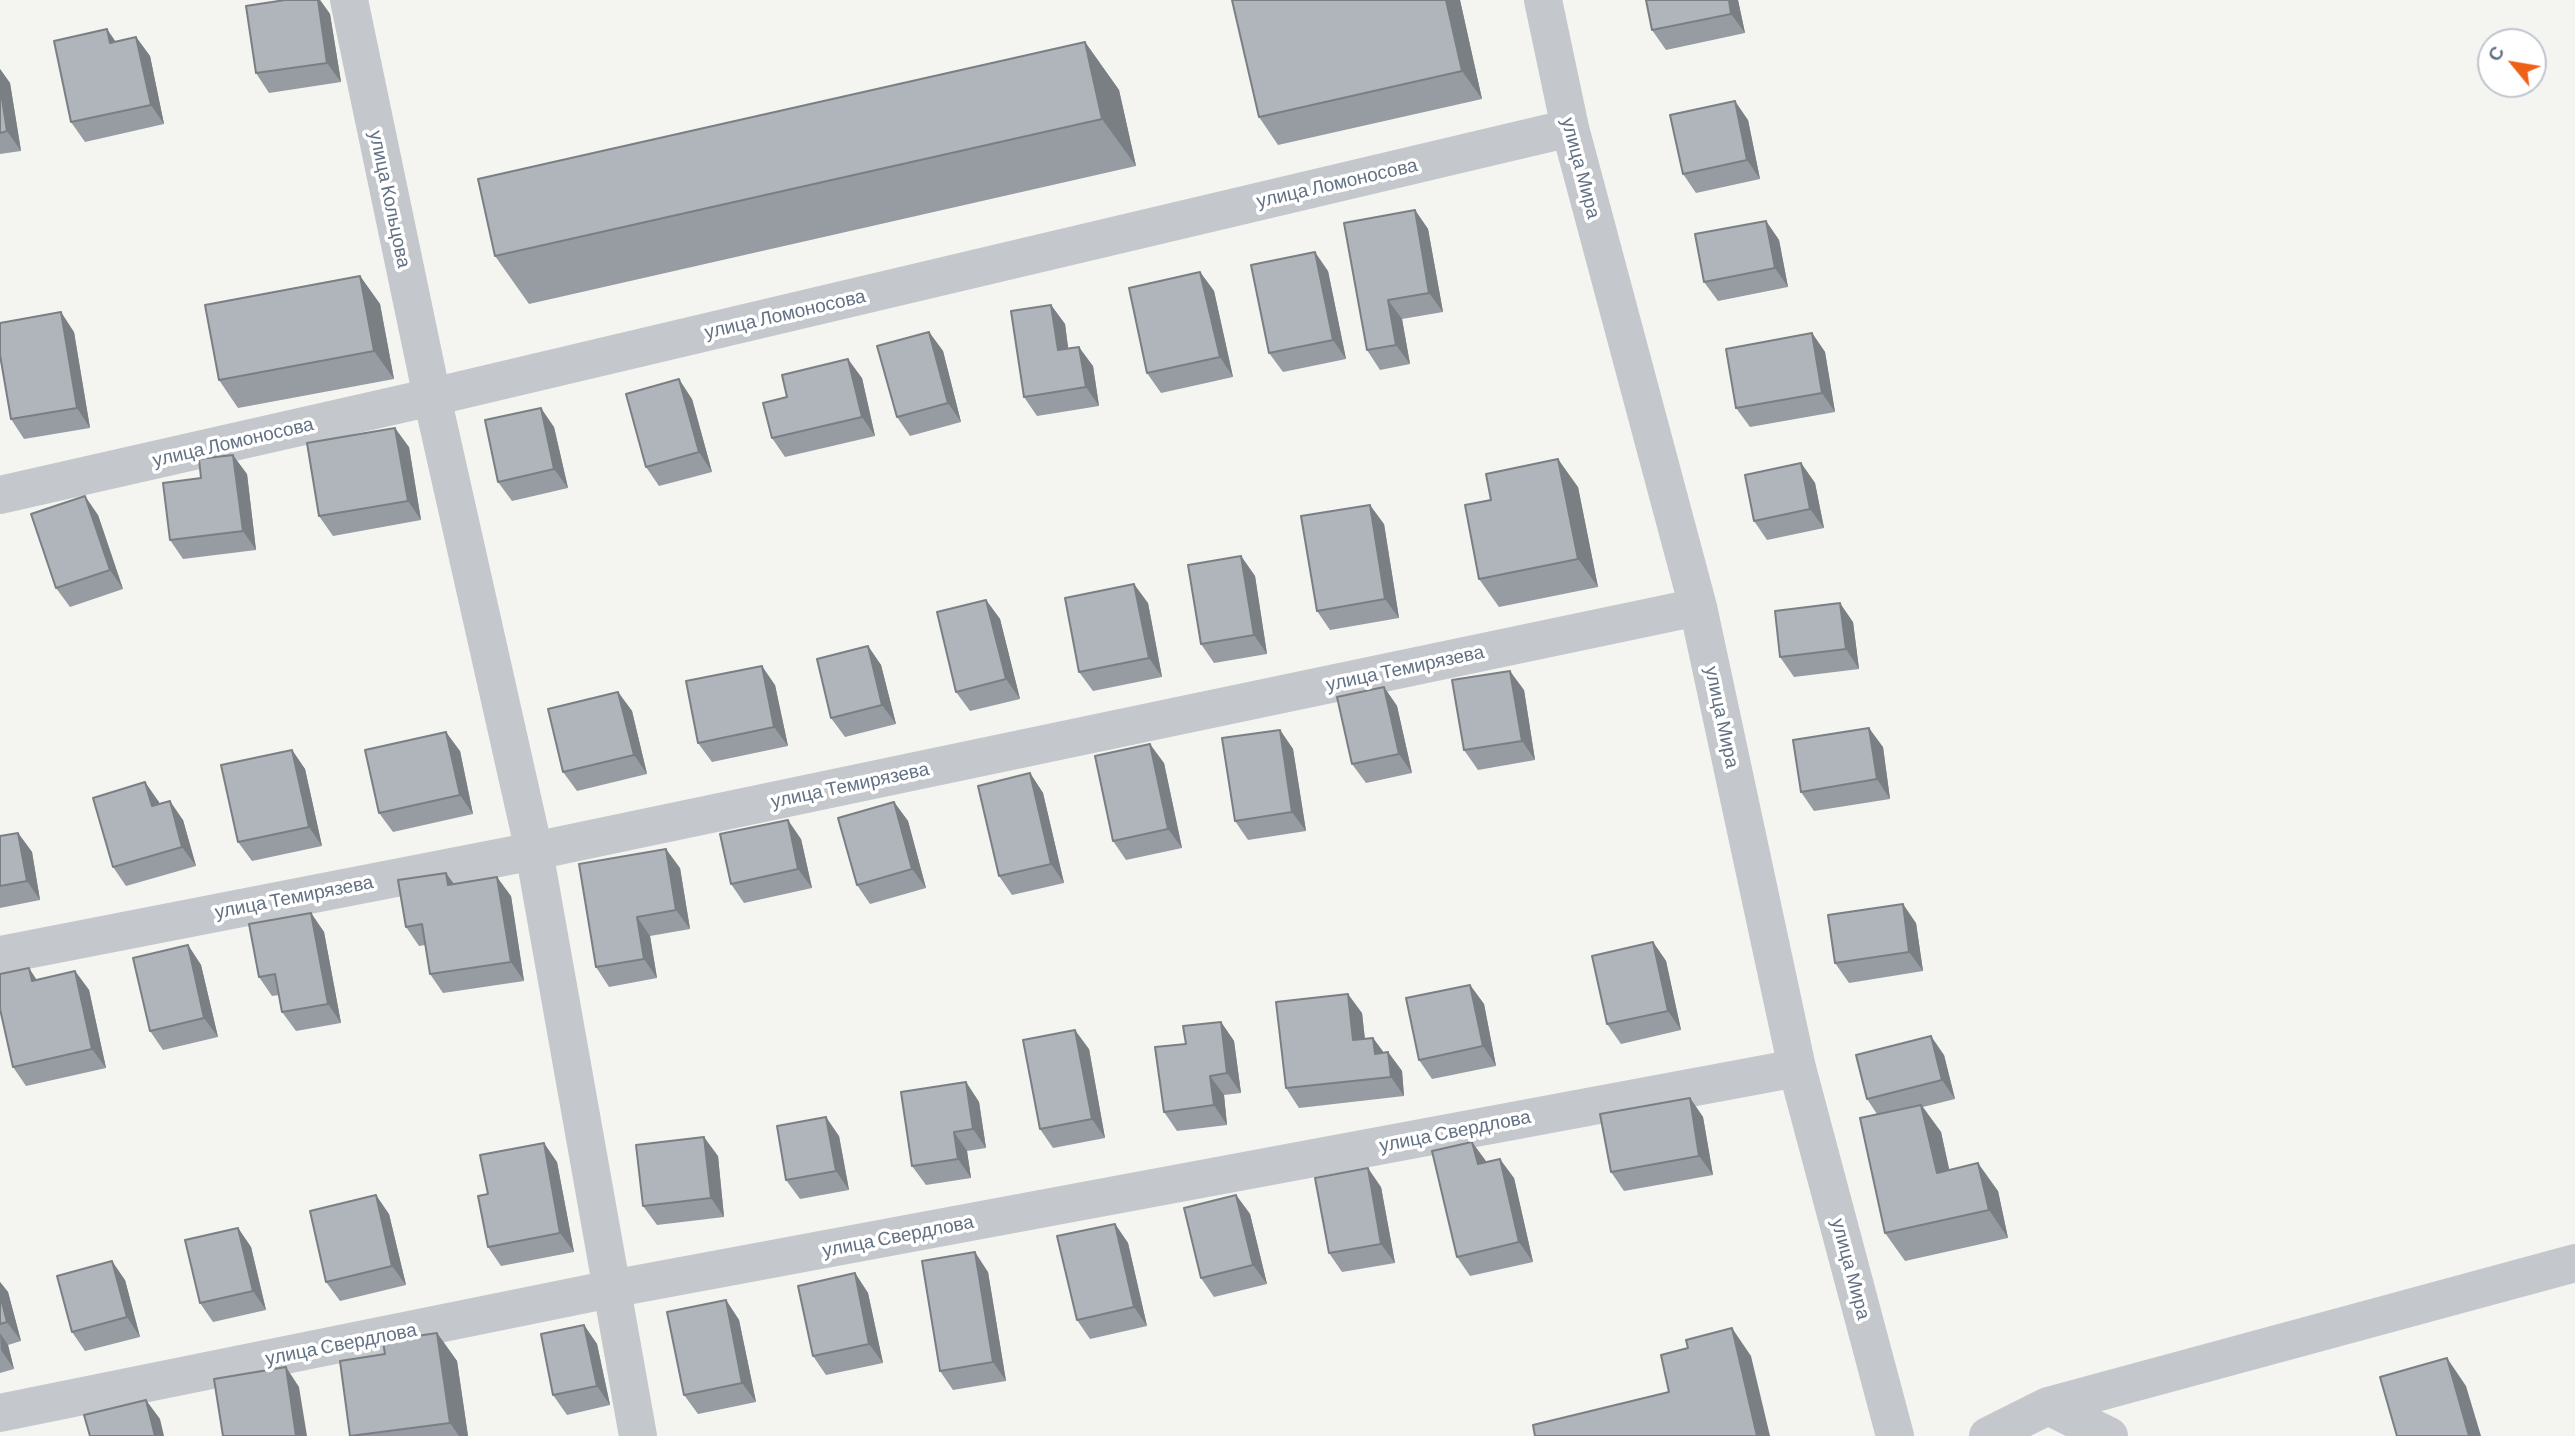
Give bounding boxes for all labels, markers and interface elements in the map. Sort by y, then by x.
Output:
north arrow [2477,28,2547,98]
text: С [2482,42,2509,65]
street label: улица Мира [1557,115,1605,221]
street label: улица Кольцова [364,128,416,270]
street label: улица Ломоносова [1254,153,1420,213]
street label: улица Ломоносова [702,284,868,344]
street label: улица Ломоносова [150,412,316,472]
street label: улица Темирязева [1324,640,1486,696]
street label: улица Мира [1700,664,1744,770]
street label: улица Темирязева [769,757,931,813]
street label: улица Темирязева [213,870,375,924]
street label: улица Свердлова [1377,1105,1533,1157]
street label: улица Свердлова [820,1210,976,1262]
street label: улица Мира [1827,1216,1875,1322]
street label: улица Свердлова [263,1318,419,1370]

